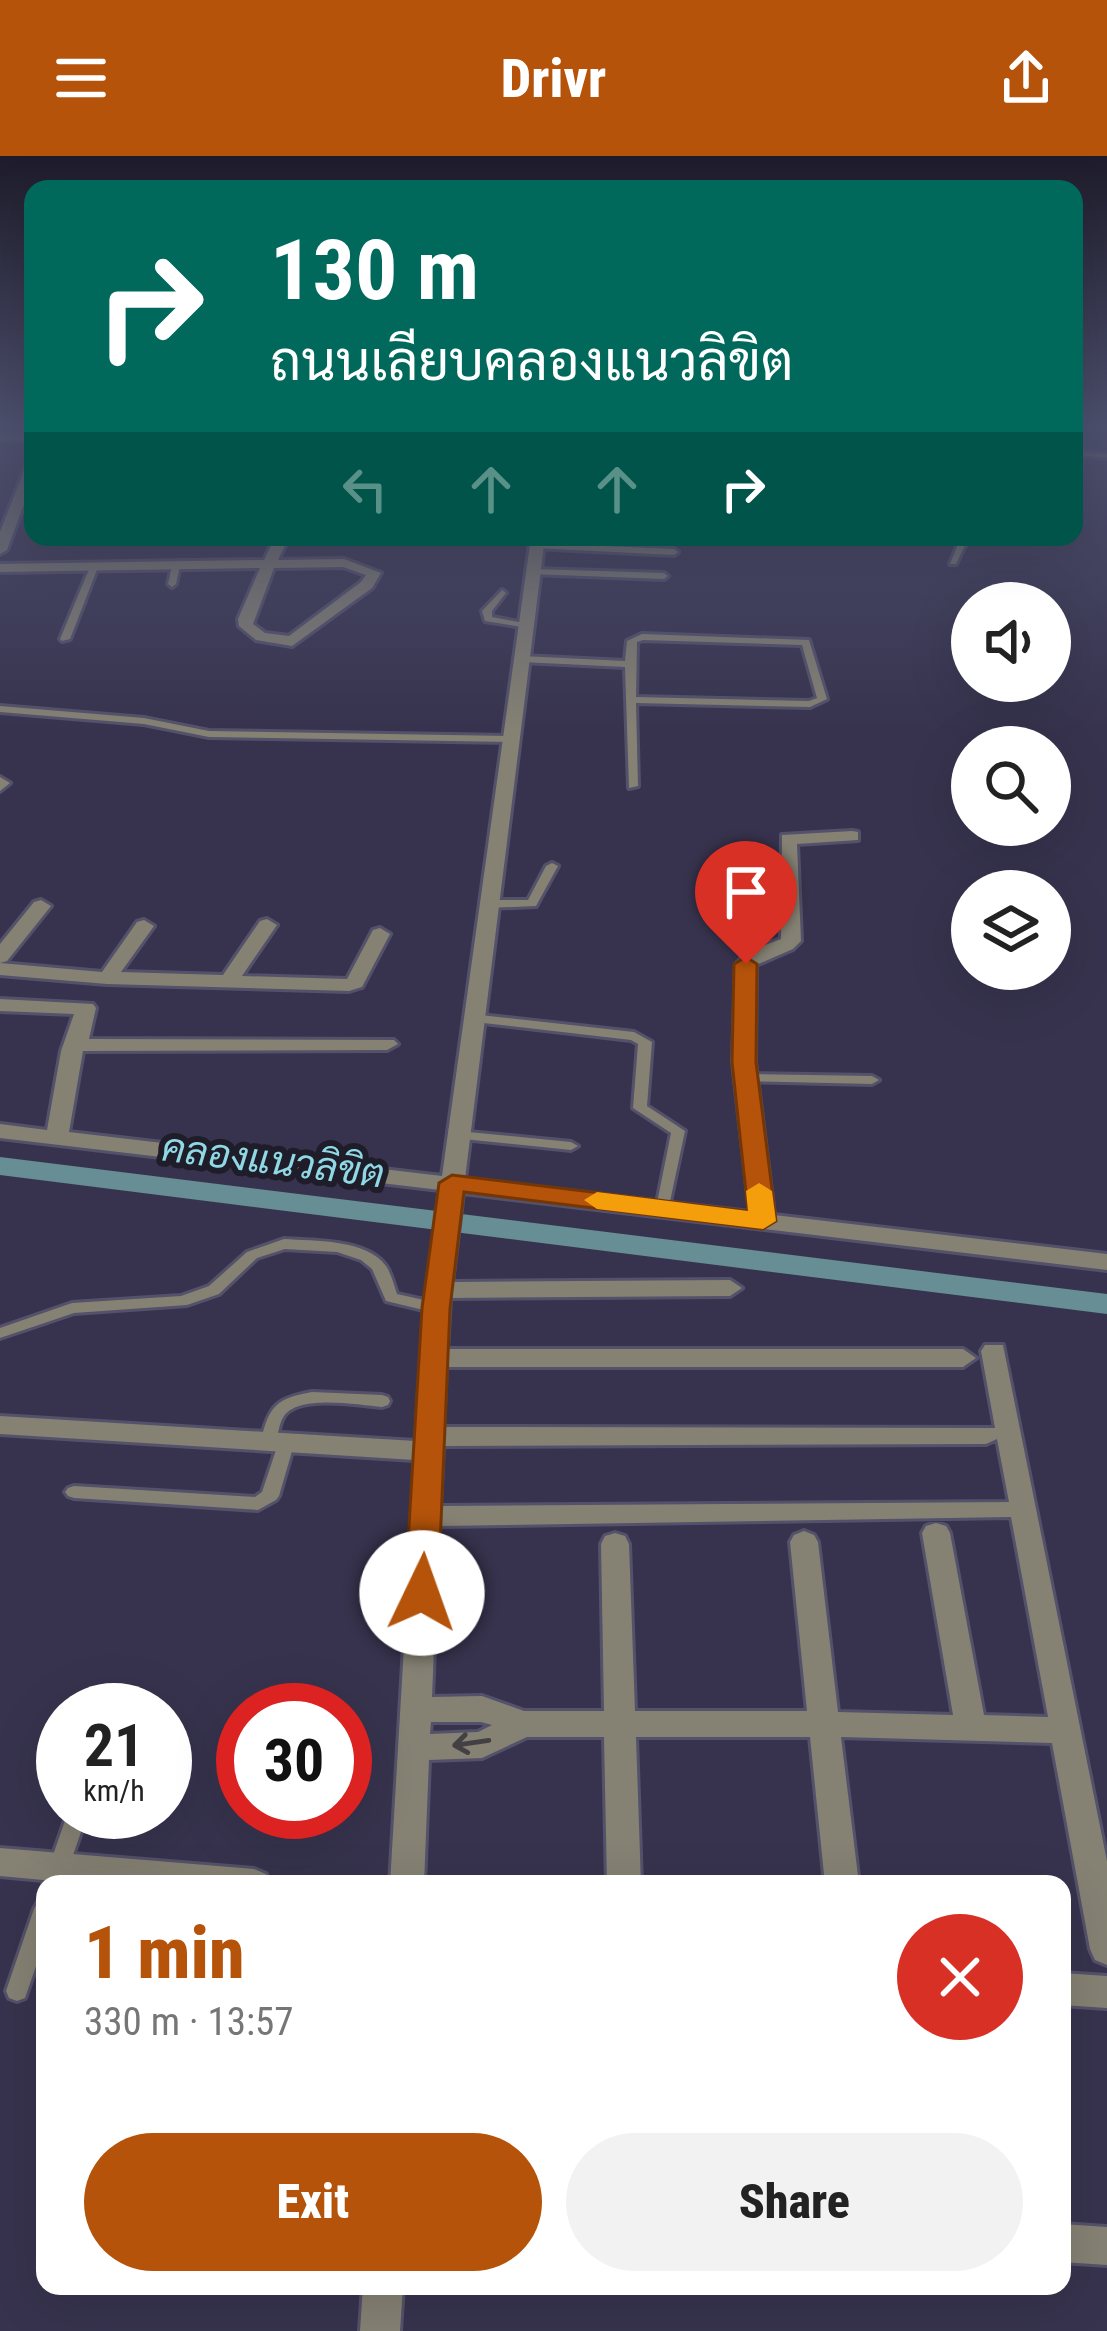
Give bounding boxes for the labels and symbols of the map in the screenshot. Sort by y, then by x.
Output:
pin [695,841,797,964]
water label: คลองแนวลิขิต [159,1125,387,1197]
position arrow [359,1530,485,1656]
speed limit sign: 30 [216,1683,372,1839]
one-way arrow [452,1732,491,1755]

